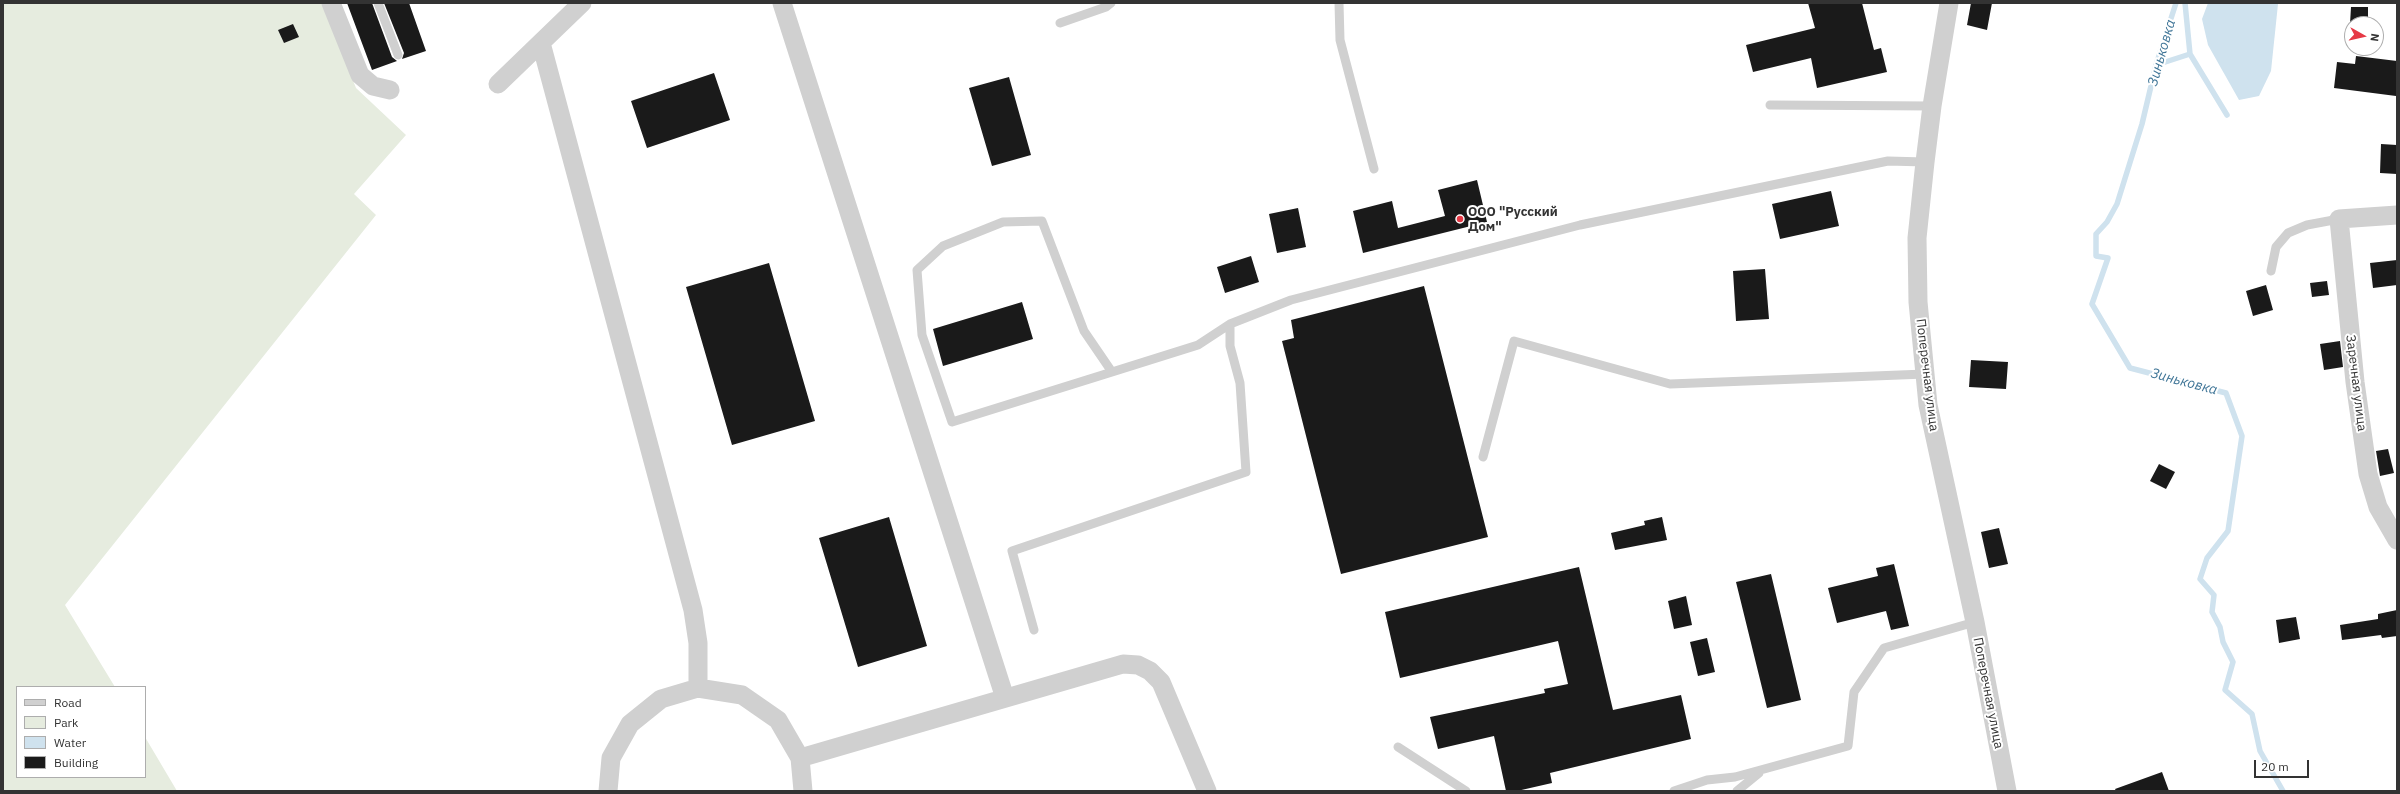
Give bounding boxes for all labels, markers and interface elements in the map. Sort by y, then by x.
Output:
north arrow [2344,16,2384,56]
water label: Зиньковка [2145,18,2179,88]
text: N [2367,33,2382,42]
place label: ООО "Русский Дом" [1468,204,1558,235]
marker: ООО "Русский Дом" [1455,214,1465,224]
street label: Поперечная улица [1912,318,1942,432]
street label: Заречная улица [2342,334,2370,432]
water label: Зиньковка [2149,365,2219,399]
street label: Поперечная улица [1970,636,2006,750]
legend [16,686,146,778]
text: Road [54,695,82,710]
text: Park [54,715,78,730]
text: Water [54,735,86,750]
scale bar [2256,752,2311,778]
text: Building [54,755,98,770]
text: 20 m [2261,759,2289,774]

